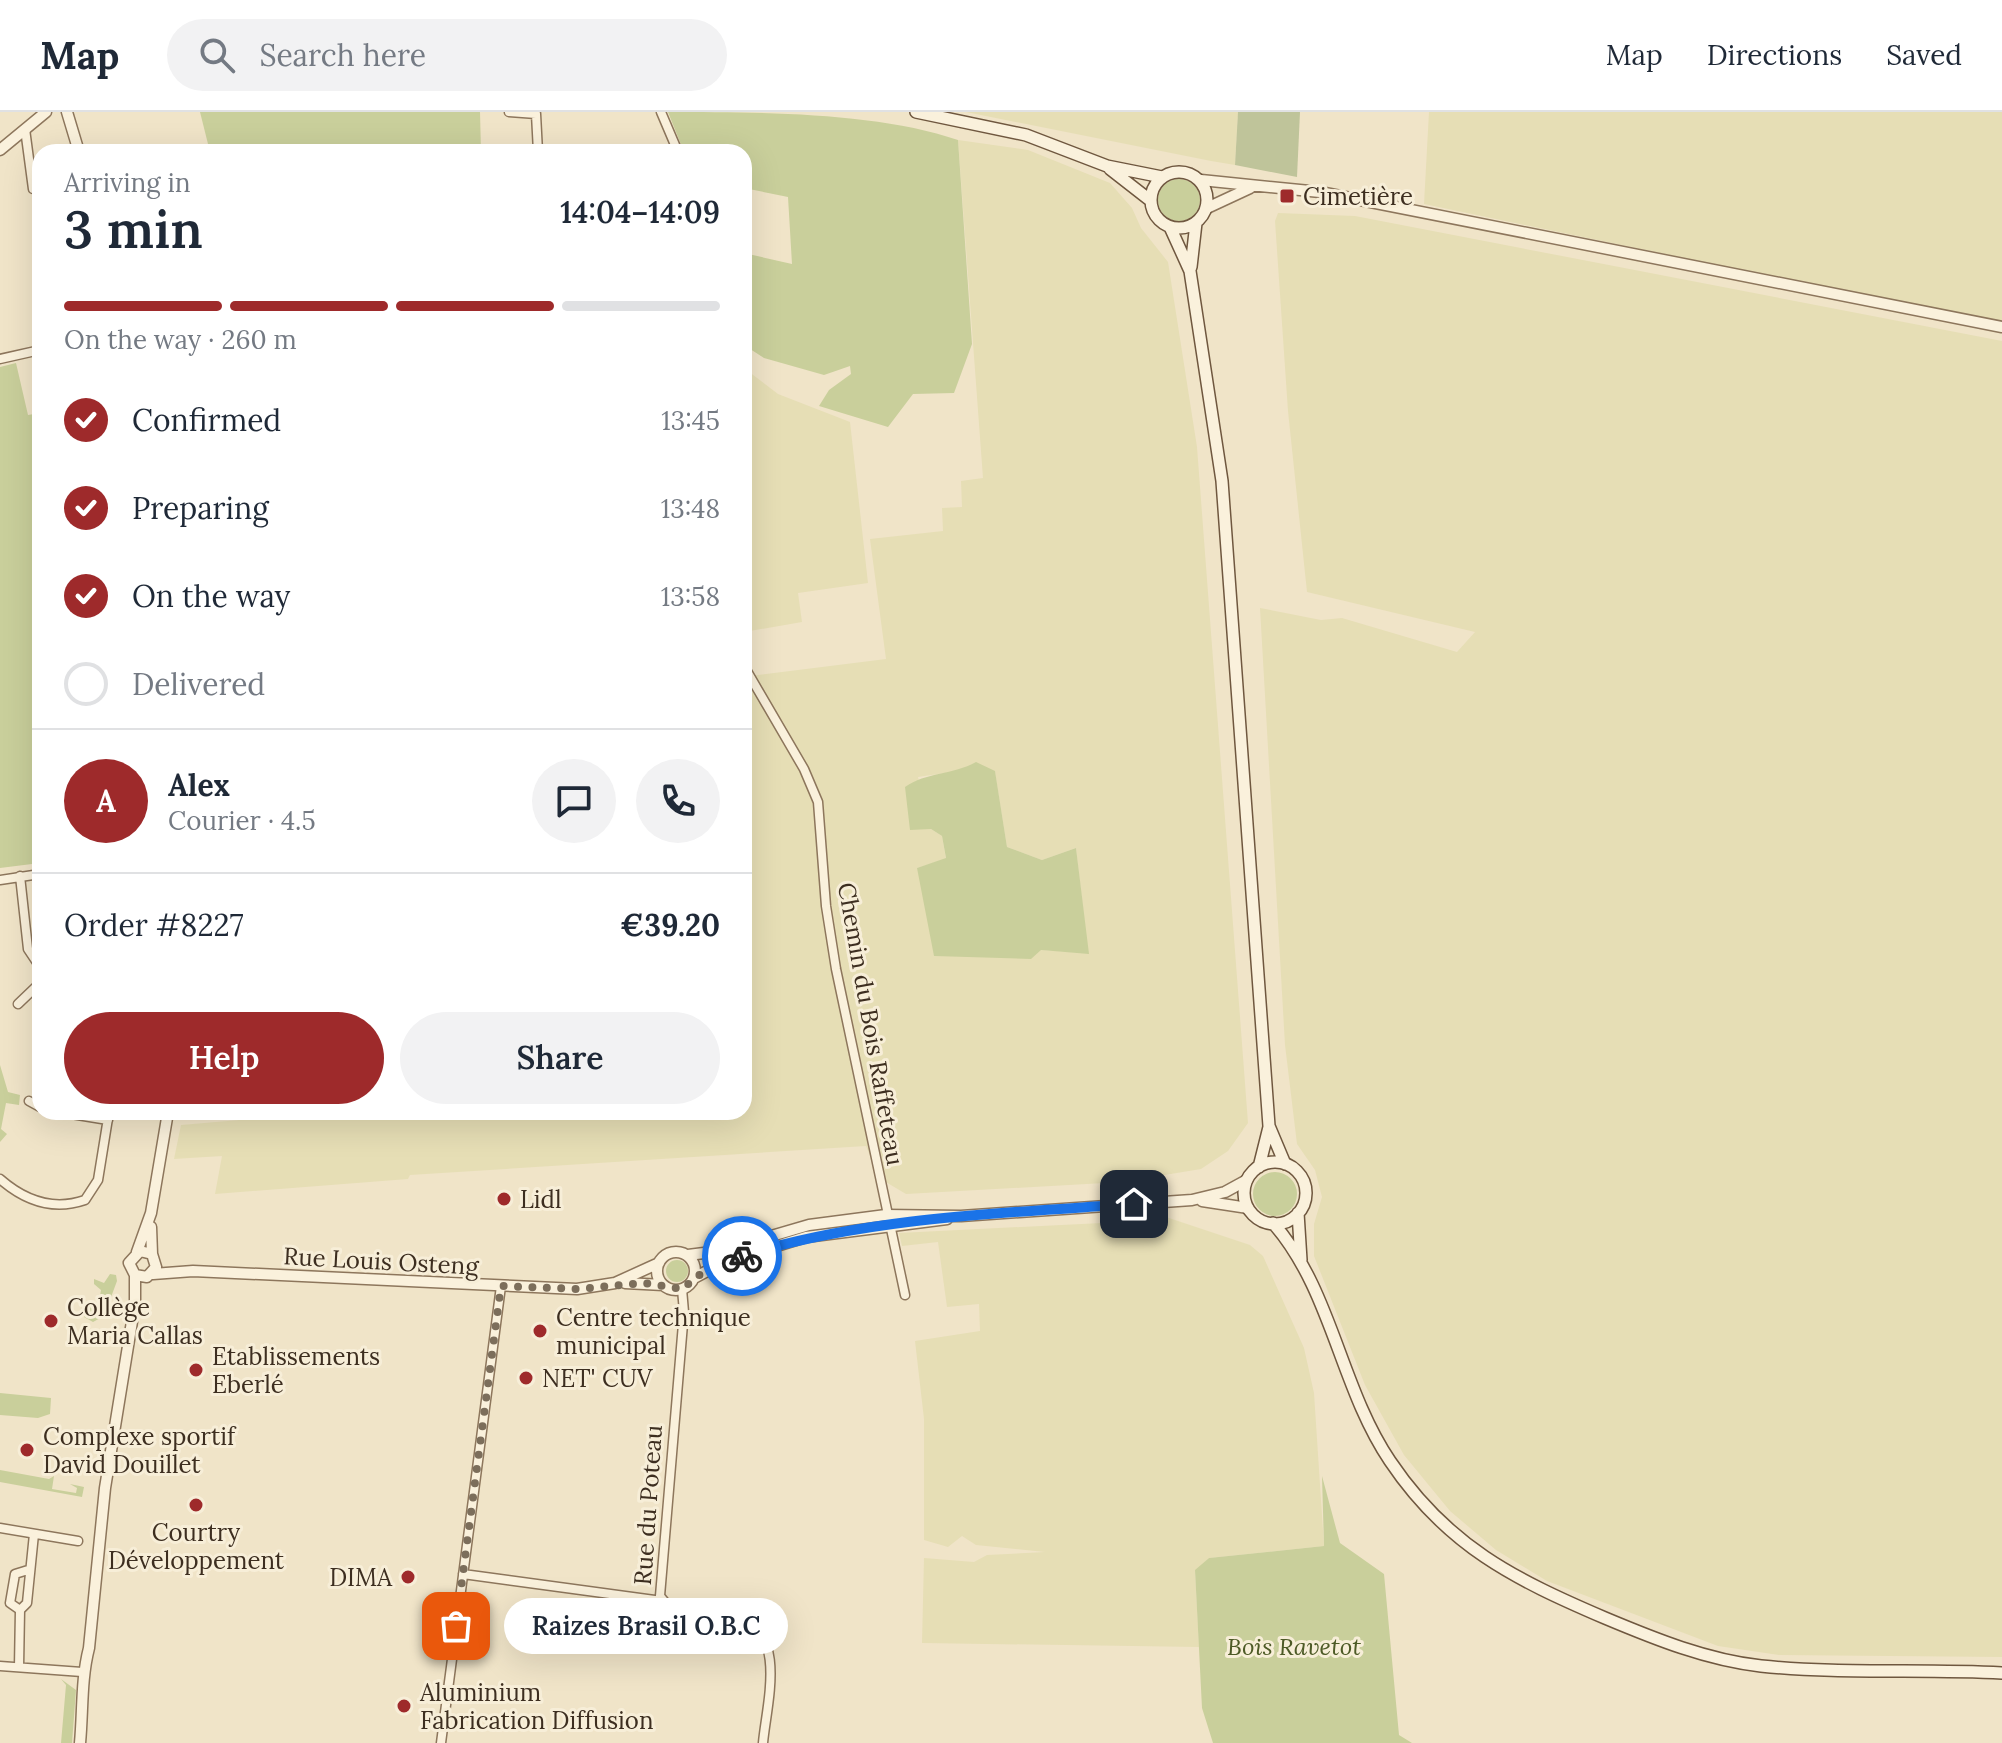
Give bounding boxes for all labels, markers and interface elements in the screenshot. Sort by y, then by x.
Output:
search box [167,19,727,91]
text: Map [40,31,119,79]
icon: search [195,33,239,77]
text: Search here [259,36,426,74]
text: Map [1606,37,1663,73]
text: Directions [1707,37,1842,73]
text: Saved [1886,37,1962,73]
text: Arriving in [64,166,191,199]
place label: Cimetière [1303,181,1413,212]
marker: Cimetière [1278,187,1296,205]
text: 14:04–14:09 [560,193,720,231]
text: 3 min [64,196,203,262]
text: On the way · 260 m [64,323,297,356]
icon: check [64,398,108,442]
text: Confirmed [132,401,281,439]
text: 13:45 [661,404,720,437]
icon: check [64,486,108,530]
text: Preparing [132,489,269,527]
text: 13:48 [661,492,720,525]
icon: check [64,574,108,618]
text: On the way [132,577,290,615]
text: 13:58 [661,580,720,613]
text: Delivered [132,665,265,703]
button: chat [532,759,616,843]
button: phone [636,759,720,843]
text: Alex [168,766,230,804]
text: A [96,782,116,820]
text: Courier · 4.5 [168,804,316,837]
street label: Chemin du Bois Raffeteau [831,880,911,1168]
text: Order #8227 [64,906,244,944]
text: €39.20 [620,906,720,944]
button: Help [64,1012,384,1104]
button: Share [400,1012,720,1104]
pin [1100,1170,1168,1238]
icon: home [1112,1182,1156,1226]
place label: Lidl [520,1184,562,1215]
marker: Lidl [495,1190,513,1208]
courier [702,1216,782,1296]
icon: bike [720,1234,764,1278]
street label: Rue Louis Osteng [283,1240,480,1282]
place label: Collège Maria Callas [67,1292,203,1351]
place label: Centre technique municipal [556,1302,751,1361]
marker: Collège Maria Callas [42,1312,60,1330]
marker: Centre technique municipal [531,1322,549,1340]
place label: Etablissements Eberlé [212,1341,380,1400]
marker: Etablissements Eberlé [187,1361,205,1379]
place label: NET' CUV [542,1363,654,1394]
marker: NET' CUV [517,1369,535,1387]
place label: Complexe sportif David Douillet [43,1421,237,1480]
street label: Rue du Poteau [627,1424,669,1586]
marker: Complexe sportif David Douillet [18,1441,36,1459]
marker: Courtry Développement [187,1496,205,1514]
place label: Courtry Développement [108,1517,285,1576]
place label: DIMA [329,1562,393,1593]
marker: DIMA [399,1568,417,1586]
pin [422,1592,490,1660]
callout: Raizes Brasil O.B.C [504,1598,788,1654]
icon: bag [434,1604,478,1648]
text: Raizes Brasil O.B.C [532,1609,760,1642]
park label: Bois Ravetot [1227,1631,1361,1662]
place label: Aluminium Fabrication Diffusion [419,1677,653,1736]
marker: Aluminium Fabrication Diffusion [395,1697,413,1715]

